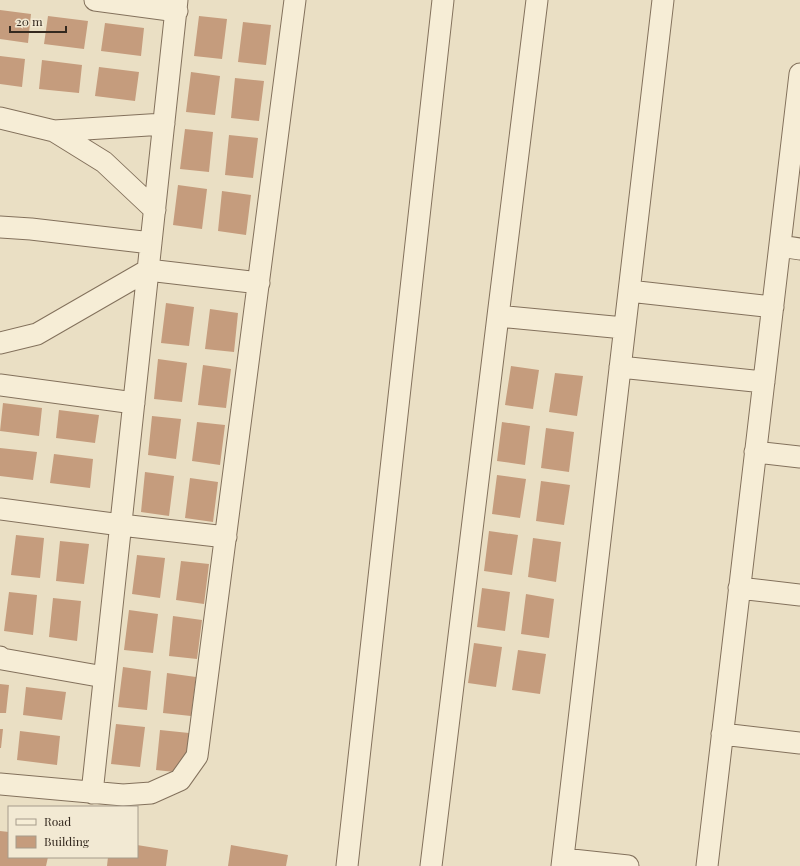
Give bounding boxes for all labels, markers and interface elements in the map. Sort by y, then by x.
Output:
scale bar [10,8,66,34]
text: 20 m [16,13,43,29]
legend [8,806,138,858]
text: Road [44,813,71,829]
text: Building [44,833,90,849]

